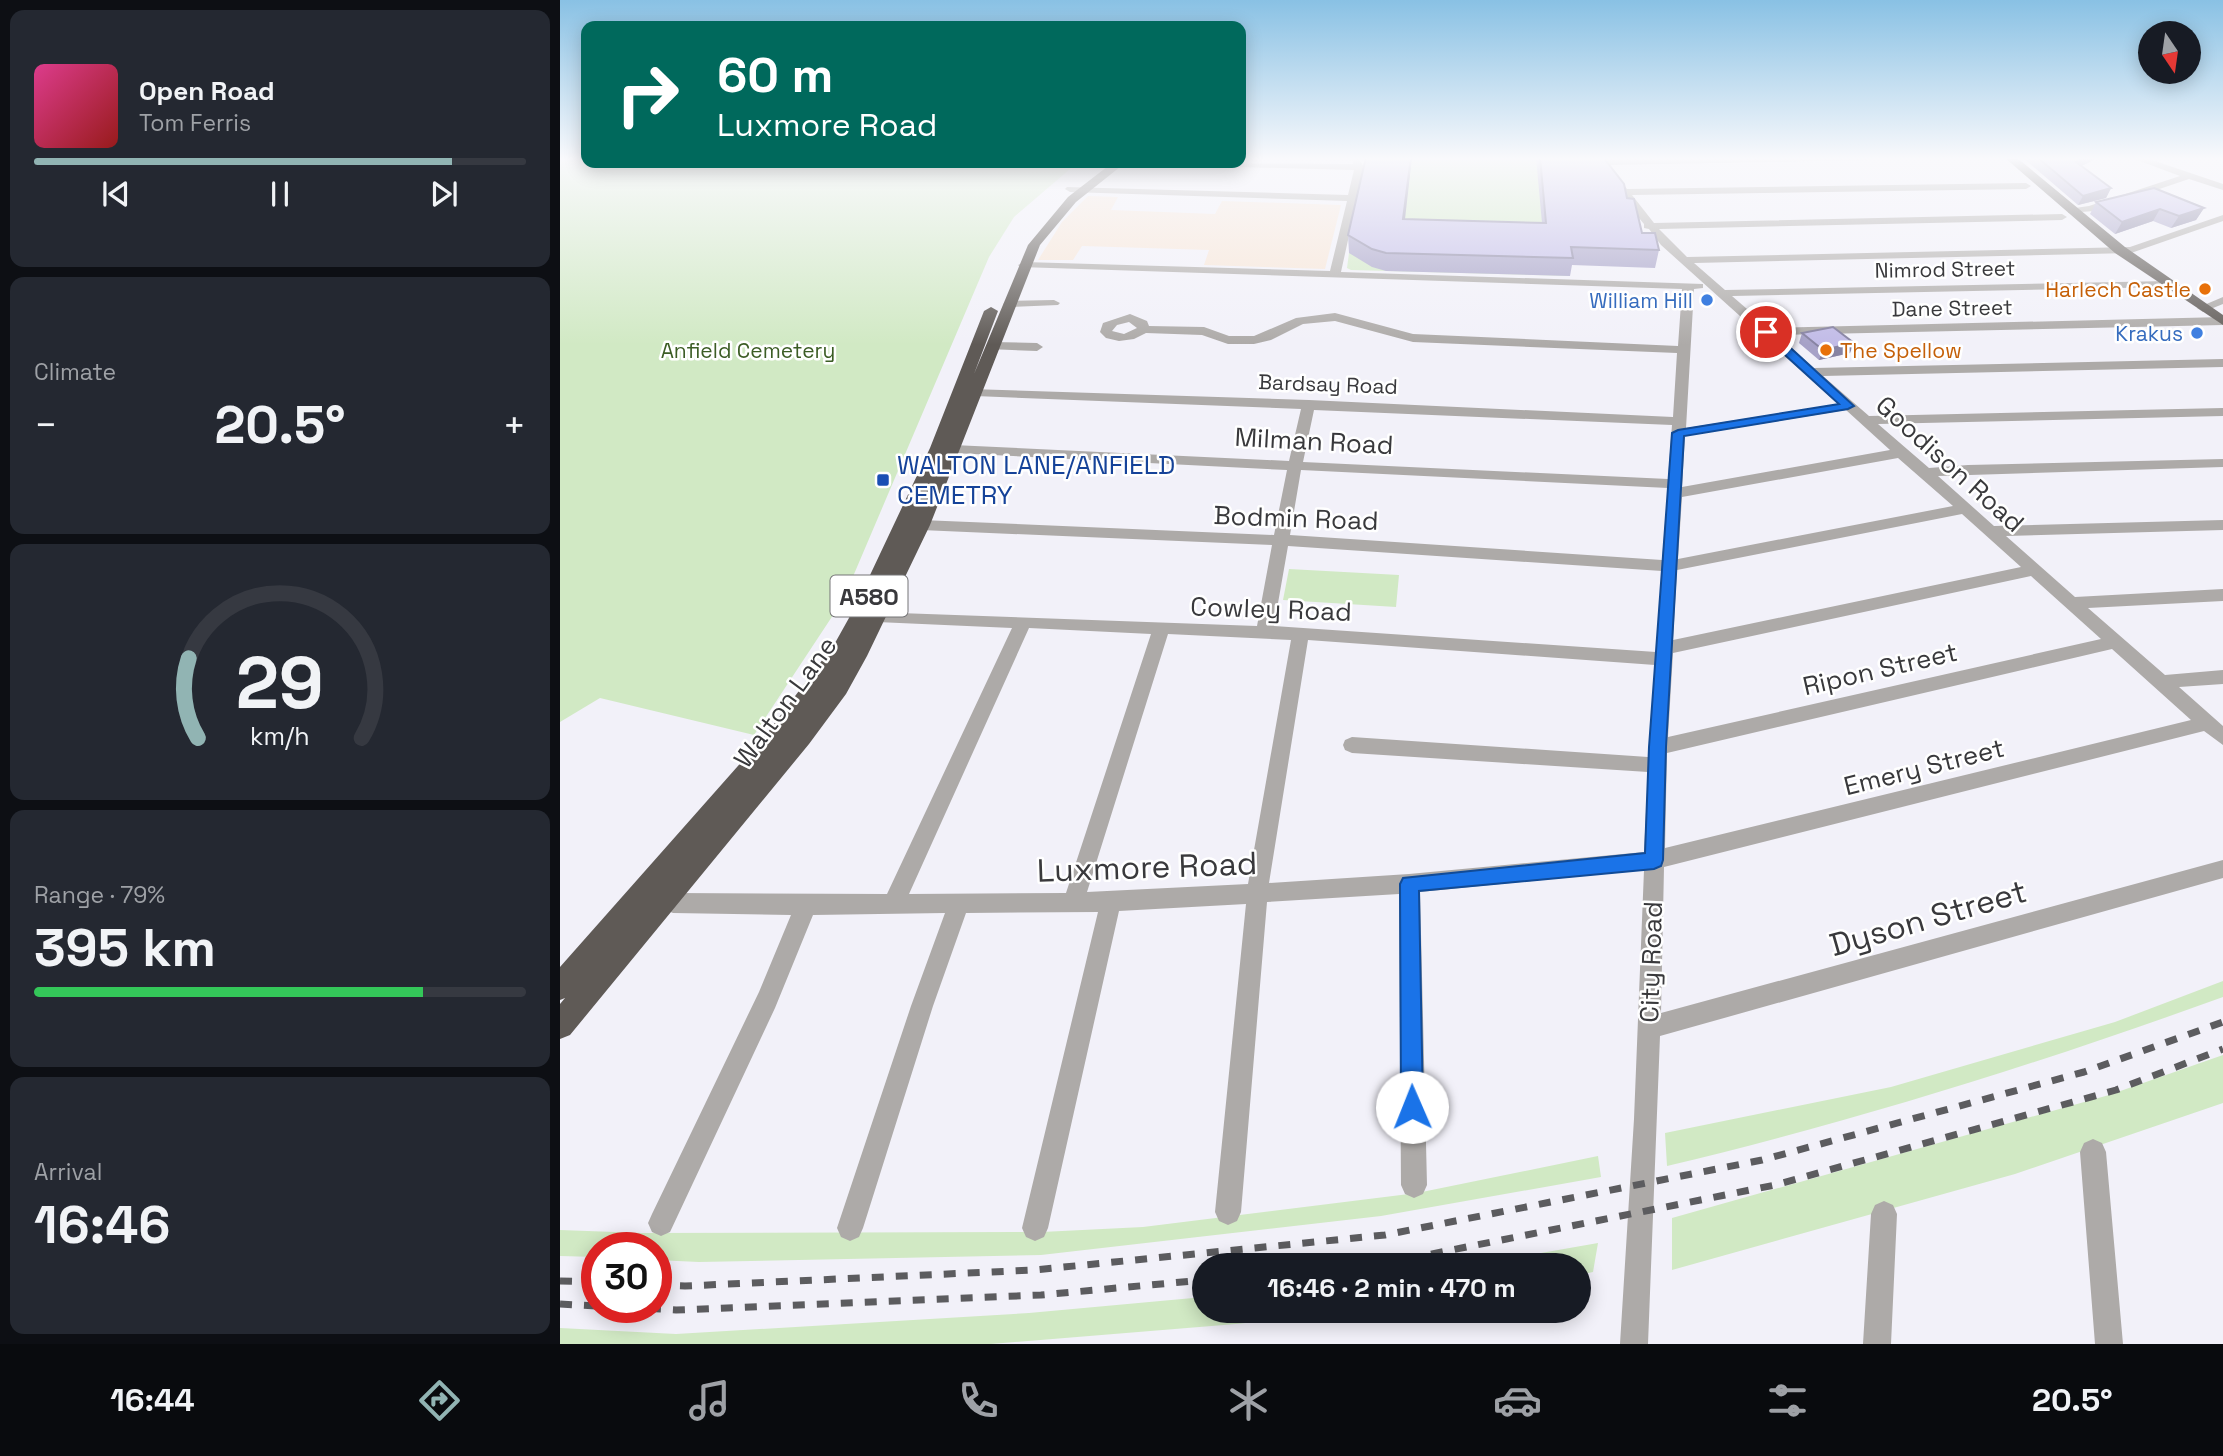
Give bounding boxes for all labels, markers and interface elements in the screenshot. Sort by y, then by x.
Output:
north arrow [2138,21,2202,84]
map controls [2138,21,2201,84]
text: 60 m [717,44,833,106]
icon: right [602,49,693,140]
text: Open Road [139,74,275,108]
text: Luxmore Road [717,105,937,145]
text: Tom Ferris [139,108,251,138]
icon: previous [97,175,135,213]
icon: pause [261,175,299,213]
icon: next [425,175,463,213]
street label: Nimrod Street [1874,254,2016,284]
place label: Harlech Castle [2045,276,2191,303]
marker: Harlech Castle [2197,281,2213,297]
place label: William Hill [1589,287,1693,314]
marker: William Hill [1699,292,1715,308]
street label: Dane Street [1891,293,2013,323]
pin [1736,302,1796,362]
icon: arrive [1747,313,1785,351]
place label: Krakus [2115,320,2183,347]
marker: Krakus [2189,325,2205,341]
park label: Anfield Cemetery [661,337,835,364]
place label: The Spellow [1840,337,1962,364]
marker: The Spellow [1818,342,1834,358]
text: Climate [34,357,116,387]
street label: Bardsay Road [1258,368,1398,400]
street label: Goodison Road [1869,388,2031,540]
text: 20.5° [214,392,346,458]
text: − [34,401,58,449]
text: + [502,401,526,449]
street label: Milman Road [1234,420,1394,462]
place label: WALTON LANE/ANFIELD CEMETRY [897,448,1175,512]
marker: WALTON LANE/ANFIELD CEMETRY [875,472,891,488]
street label: Bodmin Road [1213,498,1379,538]
road number: A580 [830,576,908,616]
street label: Cowley Road [1190,589,1352,629]
street label: Walton Lane [726,630,844,774]
street label: Ripon Street [1799,635,1961,703]
text: 29 [236,636,324,729]
text: km/h [250,720,310,752]
street label: Emery Street [1840,731,2008,803]
street label: Luxmore Road [1036,843,1258,891]
street label: Dyson Street [1825,871,2031,965]
text: Range · 79% [34,880,165,910]
street label: City Road [1632,901,1670,1023]
text: 395 km [34,915,216,981]
position arrow [1375,1070,1449,1144]
text: Arrival [34,1157,102,1187]
text: 16:46 [34,1192,170,1258]
speed limit sign: 30 [581,1232,672,1323]
text: 16:46 · 2 min · 470 m [1267,1271,1516,1305]
icon: directions [415,1376,464,1425]
icon: music [685,1376,734,1425]
icon: phone [954,1376,1003,1425]
icon: climate [1224,1376,1273,1425]
icon: car [1493,1376,1542,1425]
icon: filters [1763,1376,1812,1425]
text: 16:44 [110,1380,195,1420]
text: 20.5° [2032,1380,2113,1420]

